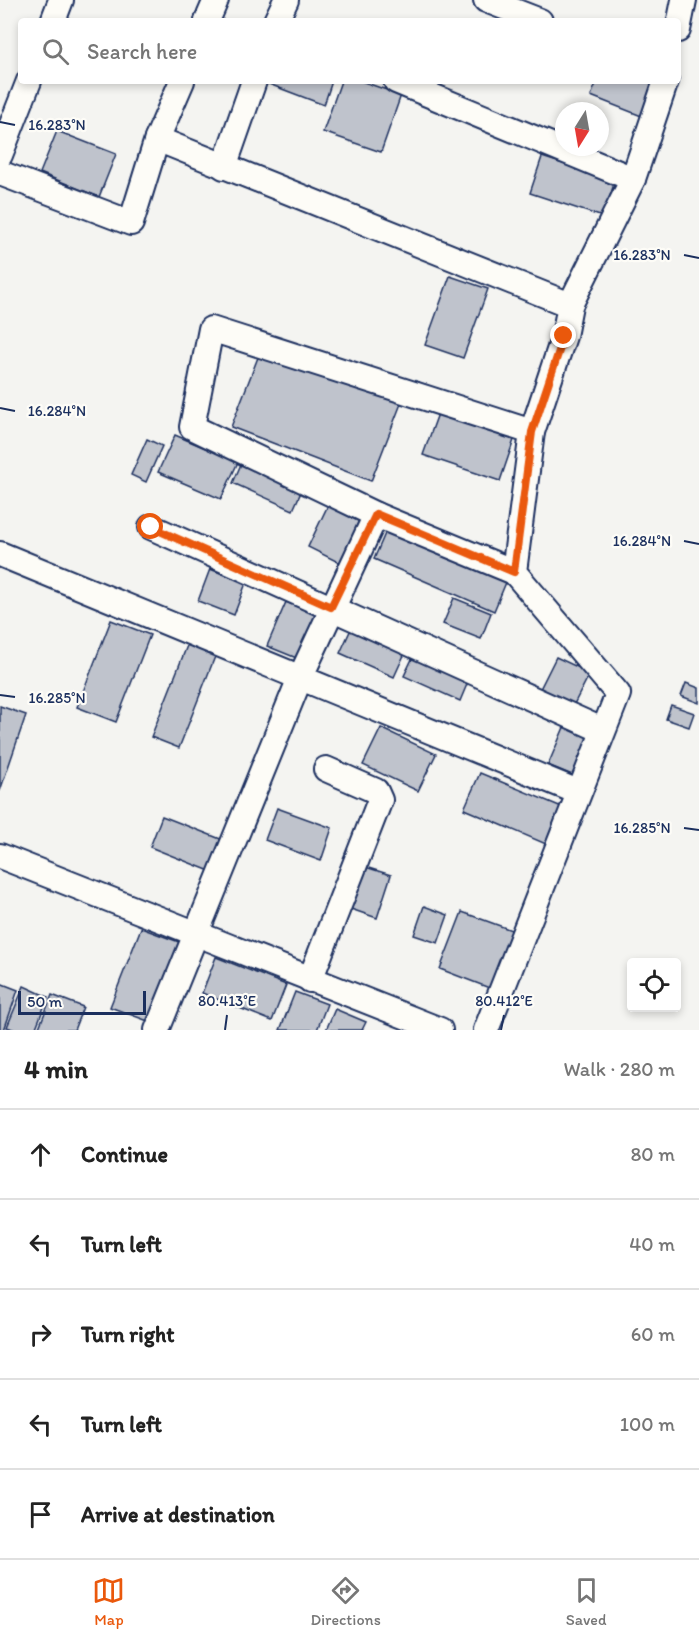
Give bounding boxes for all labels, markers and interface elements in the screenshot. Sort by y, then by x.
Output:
search box [18,18,681,84]
icon: search [39,35,72,68]
text: Search here [87,38,197,65]
north arrow [555,102,609,156]
text: 16.283°N [28,116,86,134]
text: 16.283°N [613,246,671,264]
route end [550,322,576,348]
text: 16.284°N [28,402,86,420]
route start [137,513,163,539]
text: 16.284°N [613,532,671,550]
text: 16.285°N [28,689,86,707]
text: 16.285°N [613,819,671,837]
map controls [627,958,681,1012]
button: locate [627,958,681,1012]
scale bar [18,988,146,1016]
text: 50 m [27,992,62,1011]
text: 80.413°E [198,992,256,1010]
text: 80.412°E [475,992,533,1010]
text: 4 min [24,1053,88,1085]
text: Walk · 280 m [563,1057,675,1081]
icon: ahead [24,1138,57,1171]
text: Continue [81,1141,168,1168]
text: 80 m [630,1142,675,1166]
icon: left [24,1228,57,1261]
text: Turn left [81,1231,162,1258]
text: 40 m [629,1232,675,1256]
icon: right [24,1318,57,1351]
text: Turn right [81,1321,175,1348]
text: 60 m [631,1322,675,1346]
icon: left [24,1408,57,1441]
text: Turn left [81,1411,162,1438]
text: 100 m [620,1412,675,1436]
icon: arrive [24,1498,57,1531]
text: Arrive at destination [81,1501,275,1528]
tab: Map [92,1574,125,1629]
tab: Directions [310,1574,381,1629]
tab: Saved [566,1574,607,1629]

